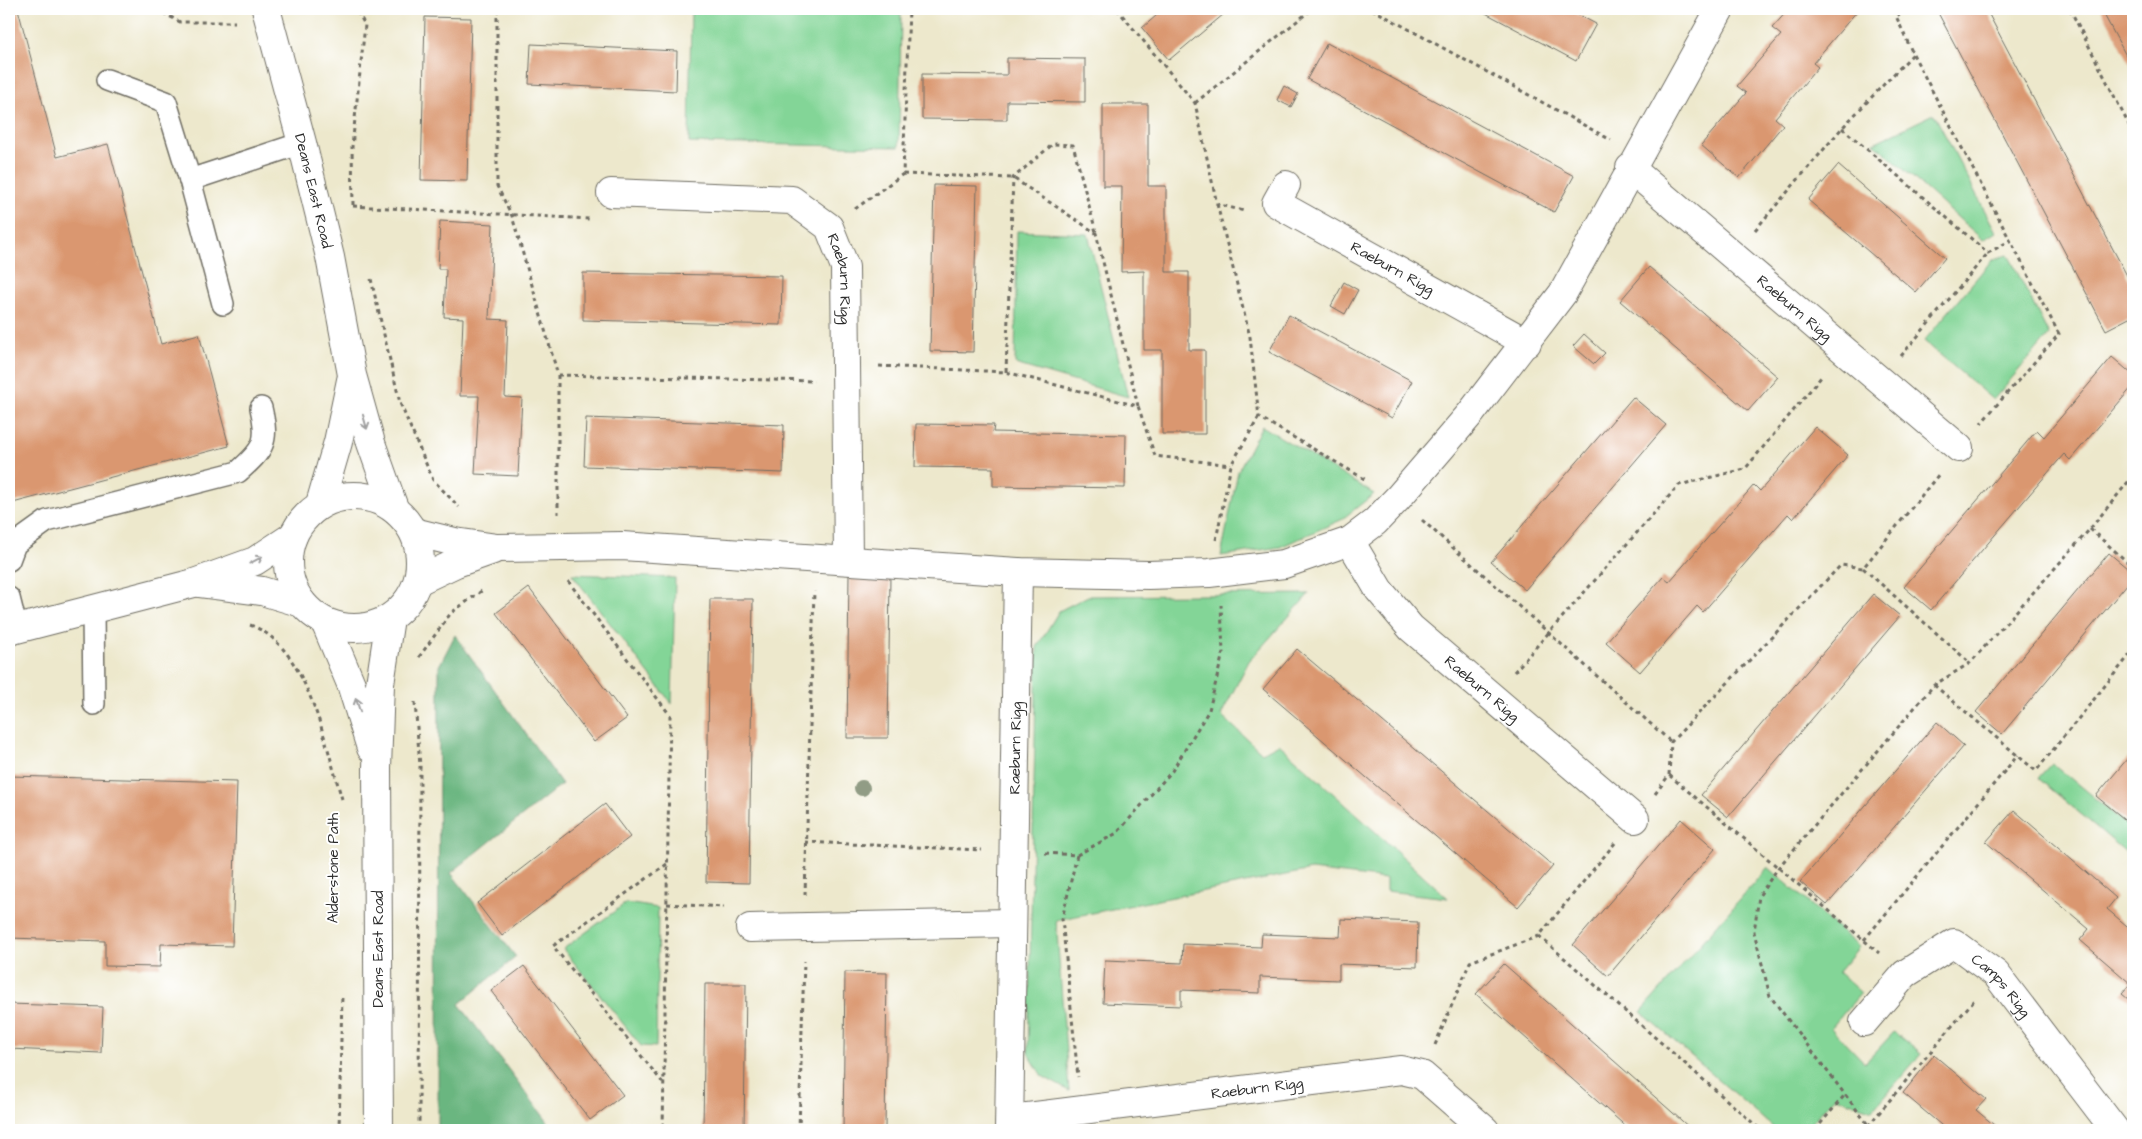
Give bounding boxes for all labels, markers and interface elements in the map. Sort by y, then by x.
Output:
street label: Deans East Road [289,131,338,251]
street label: Raeburn Rigg [822,230,856,325]
street label: Raeburn Rigg [1347,237,1438,301]
street label: Raeburn Rigg [1752,270,1837,347]
one-way arrow [360,414,370,430]
one-way arrow [248,555,263,565]
street label: Raeburn Rigg [1440,651,1524,728]
one-way arrow [352,697,362,713]
street label: Raeburn Rigg [1004,701,1028,795]
street label: Alderstone Path [323,812,344,923]
street label: Deans East Road [368,890,389,1008]
street label: Camps Rigg [1967,949,2036,1023]
street label: Raeburn Rigg [1210,1072,1305,1105]

